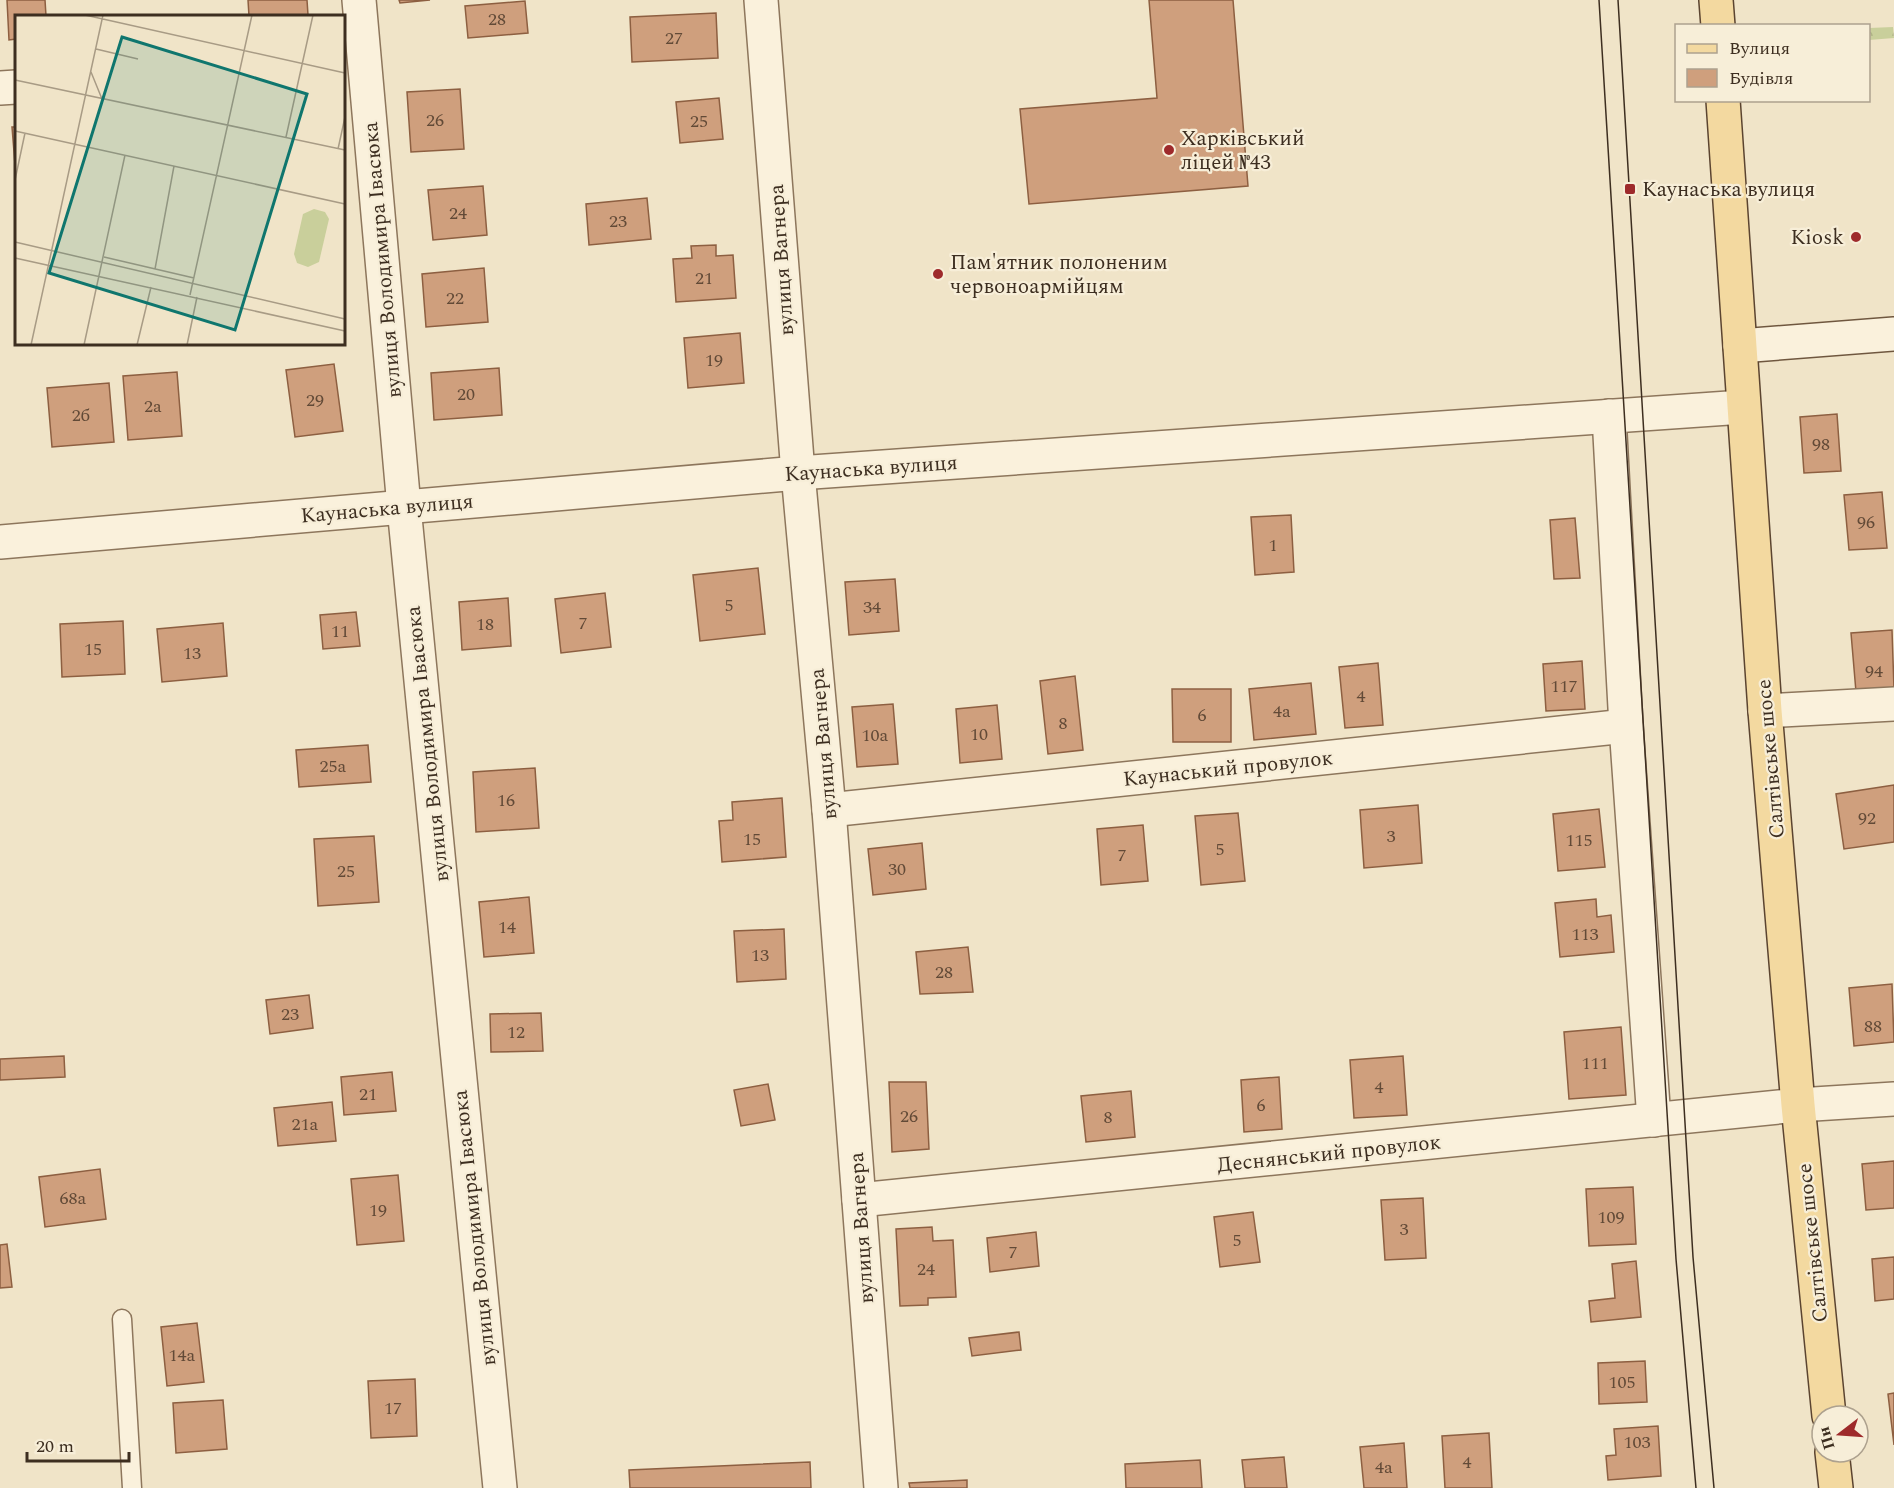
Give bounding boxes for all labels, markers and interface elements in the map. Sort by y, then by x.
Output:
house number: 28 [488,6,506,33]
inset map [15,15,345,345]
legend [1675,24,1870,102]
house number: 27 [665,25,683,52]
text: Вулиця [1729,35,1790,62]
text: Будівля [1729,65,1793,92]
house number: 26 [426,107,444,134]
house number: 25 [690,108,708,135]
street label: вулиця Володимира Івасюка [355,120,411,399]
place label: Харківський ліцей №43 [1181,123,1305,179]
marker: Харківський ліцей №43 [1162,143,1176,157]
place label: Каунаська вулиця [1642,174,1815,206]
street label: вулиця Вагнера [761,182,803,337]
marker: Каунаська вулиця [1623,182,1637,196]
house number: 24 [449,200,467,227]
house number: 23 [609,208,627,235]
place label: Kiosk [1790,222,1844,254]
marker: Kiosk [1849,230,1863,244]
place label: Пам'ятник полоненим червоноармійцям [950,247,1168,303]
house number: 21 [695,265,713,292]
marker: Пам'ятник полоненим червоноармійцям [931,267,945,281]
house number: 22 [446,285,464,312]
house number: 19 [705,347,723,374]
house number: 20 [457,381,475,408]
house number: 29 [306,387,324,414]
house number: 2а [144,393,162,420]
house number: 2б [72,402,90,429]
house number: 98 [1812,431,1830,458]
street label: Каунаська вулиця [783,447,959,491]
street label: Каунаська вулиця [299,486,475,532]
house number: 96 [1857,509,1875,536]
house number: 1 [1269,532,1278,559]
house number: 5 [725,592,734,619]
house number: 34 [863,594,881,621]
street label: вулиця Володимира Івасюка [398,604,458,884]
house number: 7 [579,610,588,637]
house number: 18 [476,611,494,638]
house number: 11 [331,618,349,645]
house number: 15 [84,636,102,663]
house number: 13 [183,640,201,667]
house number: 94 [1865,658,1883,685]
street label: вулиця Вагнера [801,666,847,821]
house number: 117 [1551,673,1578,700]
street label: Салтівське шосе [1748,678,1794,840]
house number: 4 [1357,683,1366,710]
house number: 4а [1273,698,1291,725]
house number: 6 [1198,702,1207,729]
house number: 8 [1059,710,1068,737]
house number: 10 [970,721,988,748]
house number: 10а [862,722,889,749]
street label: Каунаський провулок [1121,742,1335,796]
house number: 25а [320,753,347,780]
house number: 16 [497,787,515,814]
house number: 92 [1858,805,1876,832]
house number: 3 [1387,823,1396,850]
house number: 15 [743,826,761,853]
house number: 115 [1566,827,1593,854]
house number: 5 [1216,836,1225,863]
house number: 7 [1118,842,1127,869]
house number: 30 [888,856,906,883]
house number: 25 [337,858,355,885]
house number: 14 [498,914,516,941]
house number: 113 [1572,921,1599,948]
house number: 13 [751,942,769,969]
house number: 28 [935,959,953,986]
house number: 23 [281,1001,299,1028]
house number: 88 [1864,1013,1882,1040]
house number: 12 [507,1019,525,1046]
house number: 111 [1582,1050,1609,1077]
house number: 4 [1375,1074,1384,1101]
house number: 21 [359,1081,377,1108]
street label: вулиця Володимира Івасюка [445,1088,505,1368]
house number: 6 [1257,1092,1266,1119]
house number: 26 [900,1103,918,1130]
house number: 8 [1104,1104,1113,1131]
house number: 21а [292,1111,319,1138]
street label: Деснянський провулок [1216,1126,1443,1182]
street label: вулиця Вагнера [841,1150,883,1305]
street label: Салтівське шосе [1789,1162,1837,1324]
house number: 68а [60,1185,87,1212]
house number: 19 [369,1197,387,1224]
house number: 109 [1598,1204,1625,1231]
house number: 3 [1400,1216,1409,1243]
house number: 5 [1233,1227,1242,1254]
house number: 7 [1009,1239,1018,1266]
house number: 24 [917,1256,935,1283]
house number: 14а [169,1342,196,1369]
house number: 105 [1609,1369,1636,1396]
house number: 17 [384,1395,402,1422]
north arrow [1810,1404,1870,1464]
text: Пн [1812,1424,1841,1453]
scale bar [27,1425,129,1463]
house number: 103 [1624,1429,1651,1456]
text: 20 m [36,1433,74,1460]
house number: 4 [1463,1449,1472,1476]
house number: 4а [1375,1454,1393,1481]

